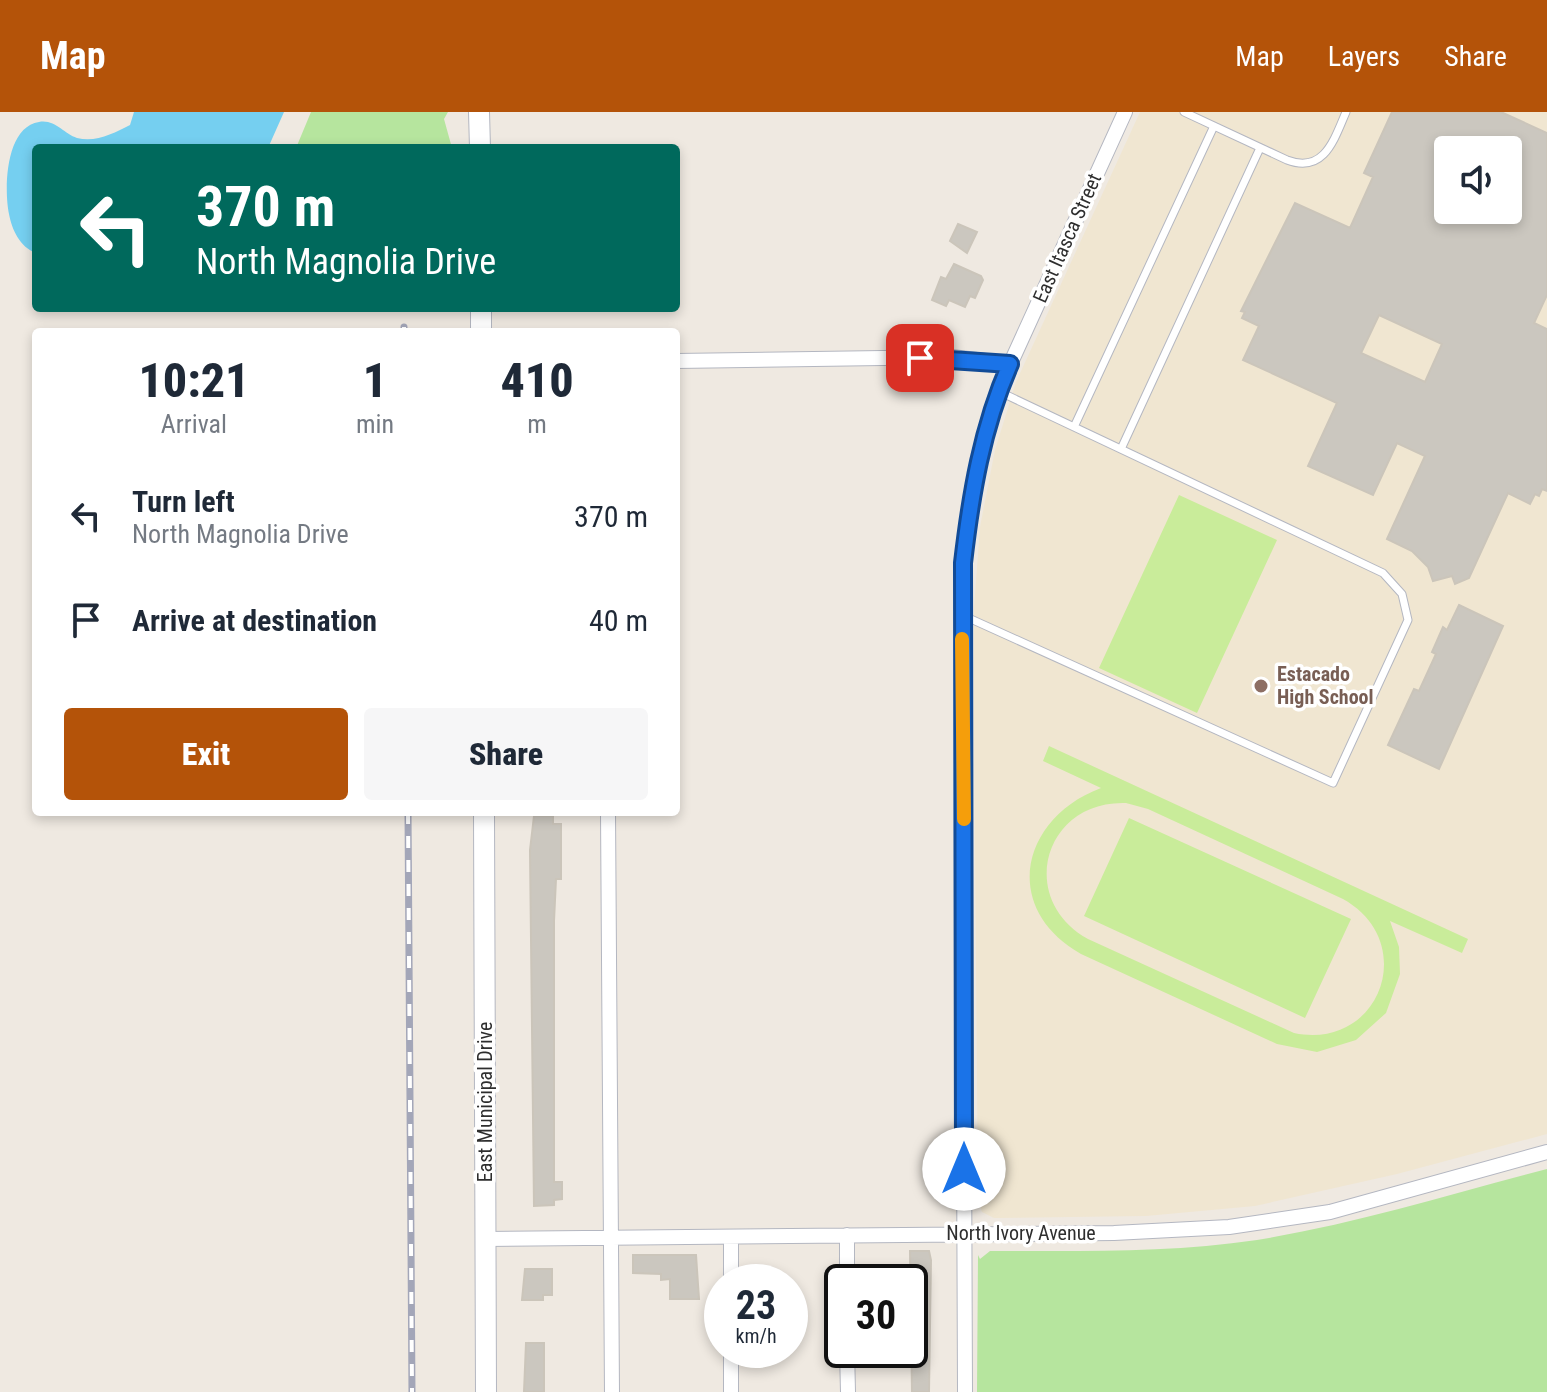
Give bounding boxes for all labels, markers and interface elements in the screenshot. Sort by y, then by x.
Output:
text: Map [40,34,106,78]
text: Map [1235,40,1284,73]
text: Layers [1328,40,1400,73]
text: Share [1444,40,1507,73]
map controls [1434,136,1522,224]
button: sound [1434,136,1522,224]
street label: East Itasca Street [1028,170,1106,306]
text: 370 m [196,174,335,240]
icon: left [64,176,168,280]
text: North Magnolia Drive [196,241,496,283]
pin [886,324,954,392]
icon: arrive [898,336,942,380]
text: 10:21 [138,352,250,409]
text: 1 [363,352,387,409]
text: 410 [500,352,574,409]
text: Arrival [161,409,227,439]
text: min [356,409,394,439]
text: m [527,409,547,439]
text: Turn left [132,484,235,519]
icon: left [64,494,108,538]
text: 370 m [574,499,648,534]
text: North Magnolia Drive [132,519,349,549]
icon: arrive [64,598,108,642]
text: Arrive at destination [132,603,377,638]
text: 40 m [589,603,648,638]
place label: Estacado High School [1277,662,1374,709]
marker: Estacado High School [1252,677,1270,695]
button: Exit [64,708,348,800]
button: Share [364,708,648,800]
street label: East Municipal Drive [473,1022,497,1182]
position arrow [922,1127,1006,1211]
street label: North Ivory Avenue [946,1221,1096,1245]
speed limit sign: 30 [824,1264,928,1368]
text: 23 [736,1282,776,1329]
text: km/h [735,1324,777,1348]

